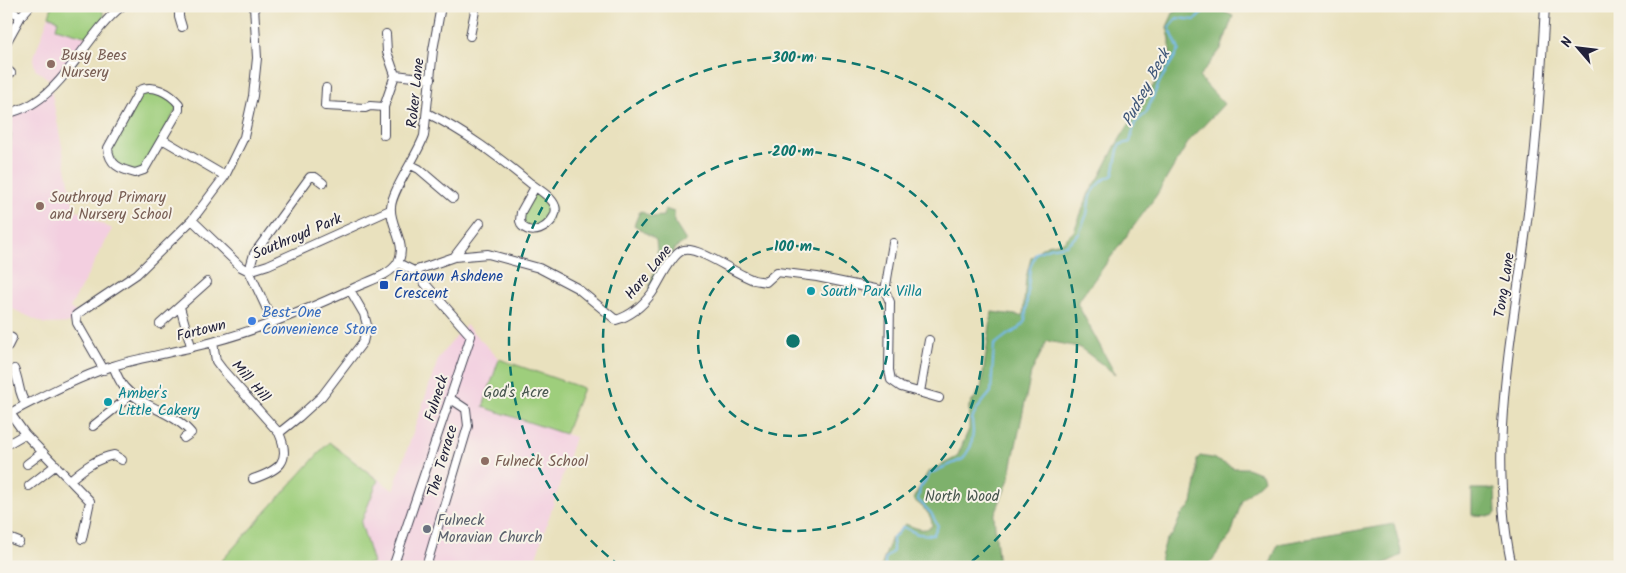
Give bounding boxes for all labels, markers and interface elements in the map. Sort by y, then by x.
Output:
north arrow [1554,22,1604,72]
text: N [1556,33,1579,51]
water label: Pudsey Beck [1115,42,1178,131]
place label: Busy Bees Nursery [61,44,127,85]
text: 300 m [771,46,814,70]
street label: Roker Lane [400,57,432,129]
marker: Busy Bees Nursery [45,58,57,70]
text: 200 m [772,140,814,164]
place label: Southroyd Primary and Nursery School [50,186,172,227]
marker: Southroyd Primary and Nursery School [34,200,46,212]
street label: Southroyd Park [249,207,347,267]
text: 100 m [774,235,812,259]
street label: Hare Lane [619,240,679,305]
street label: Tong Lane [1488,250,1522,320]
place label: Fartown Ashdene Crescent [394,265,503,306]
marker: Fartown Ashdene Crescent [378,279,390,291]
place label: South Park Villa [821,280,922,304]
marker: South Park Villa [805,285,817,297]
place label: Best-One Convenience Store [262,301,377,342]
street label: Fartown [174,313,229,349]
marker: Best-One Convenience Store [246,315,258,327]
centre of rings [784,332,802,350]
street label: Mill Hill [225,355,276,409]
street label: Fulneck [418,371,456,424]
park label: God's Acre [483,381,549,405]
place label: Amber's Little Cakery [118,382,201,423]
marker: Amber's Little Cakery [102,396,114,408]
street label: The Terrace [421,422,465,500]
place label: Fulneck School [495,450,588,474]
marker: Fulneck School [479,455,491,467]
park label: North Wood [925,485,1000,509]
place label: Fulneck Moravian Church [437,509,543,550]
marker: Fulneck Moravian Church [421,523,433,535]

